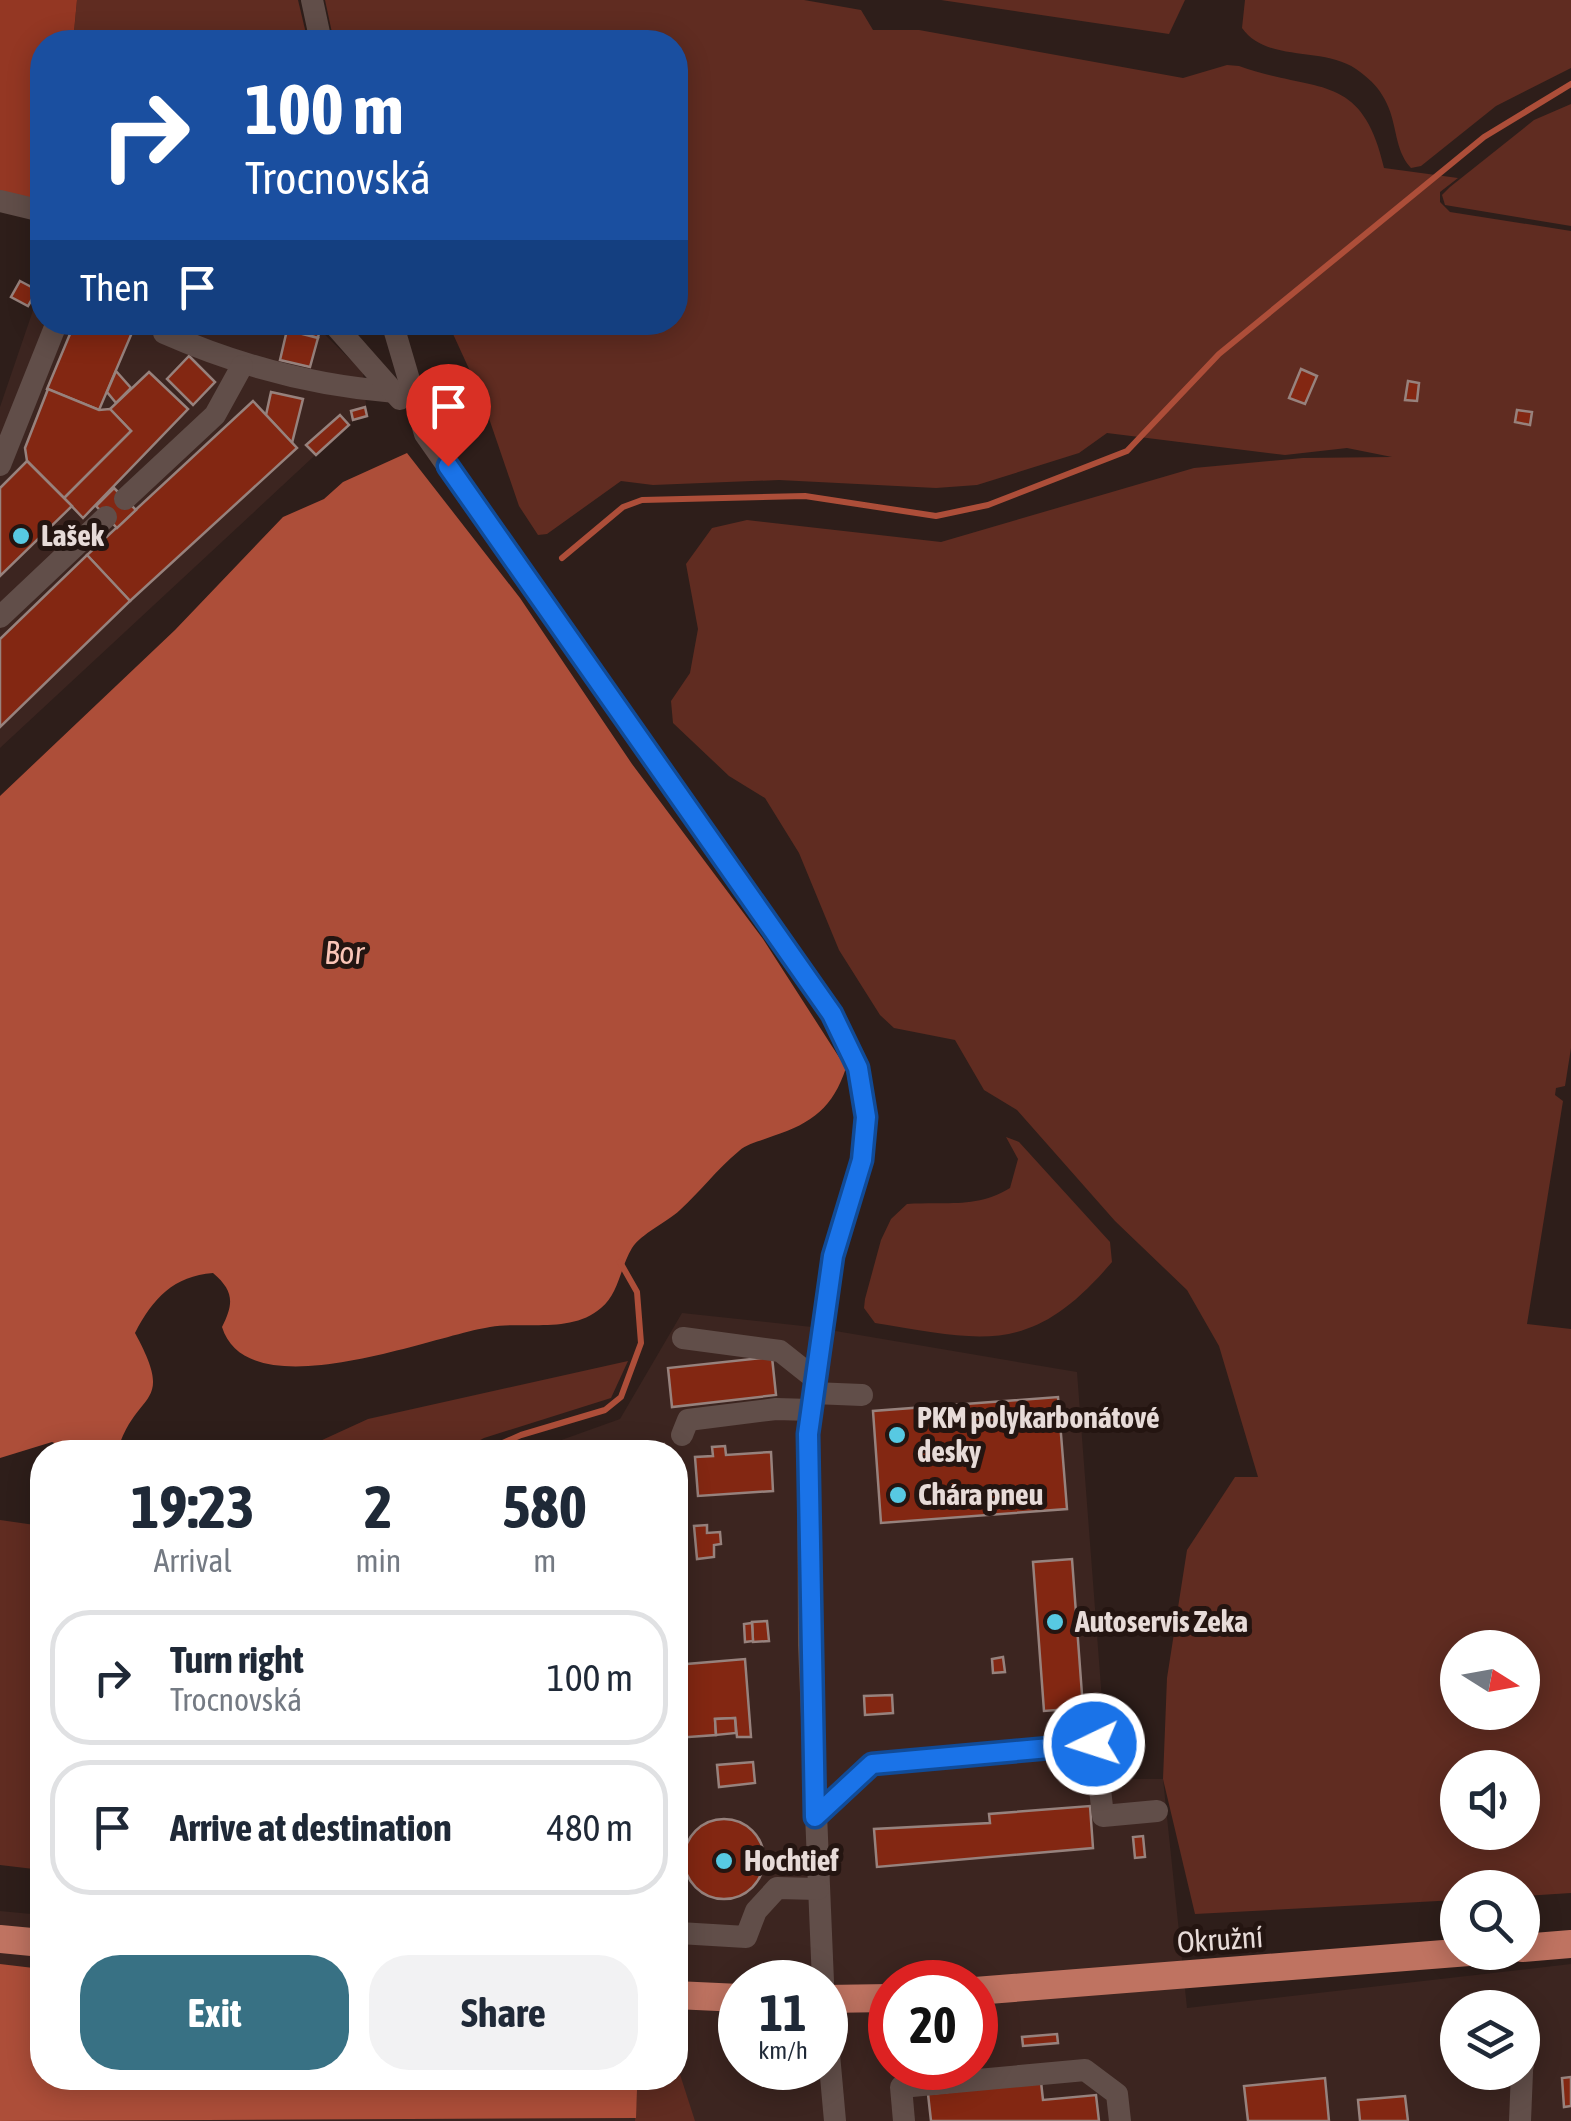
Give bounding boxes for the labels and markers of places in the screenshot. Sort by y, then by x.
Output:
pin [406,364,491,467]
place label: Lašek [41,518,105,552]
marker: Lašek [10,525,32,547]
place label: PKM polykarbonátové desky [917,1400,1160,1468]
marker: PKM polykarbonátové desky [886,1424,908,1446]
place label: Chára pneu [918,1477,1043,1511]
marker: Chára pneu [887,1484,909,1506]
place label: Autoservis Zeka [1074,1604,1248,1638]
marker: Autoservis Zeka [1044,1611,1066,1633]
place label: Hochtief [744,1843,839,1877]
marker: Hochtief [713,1850,735,1872]

